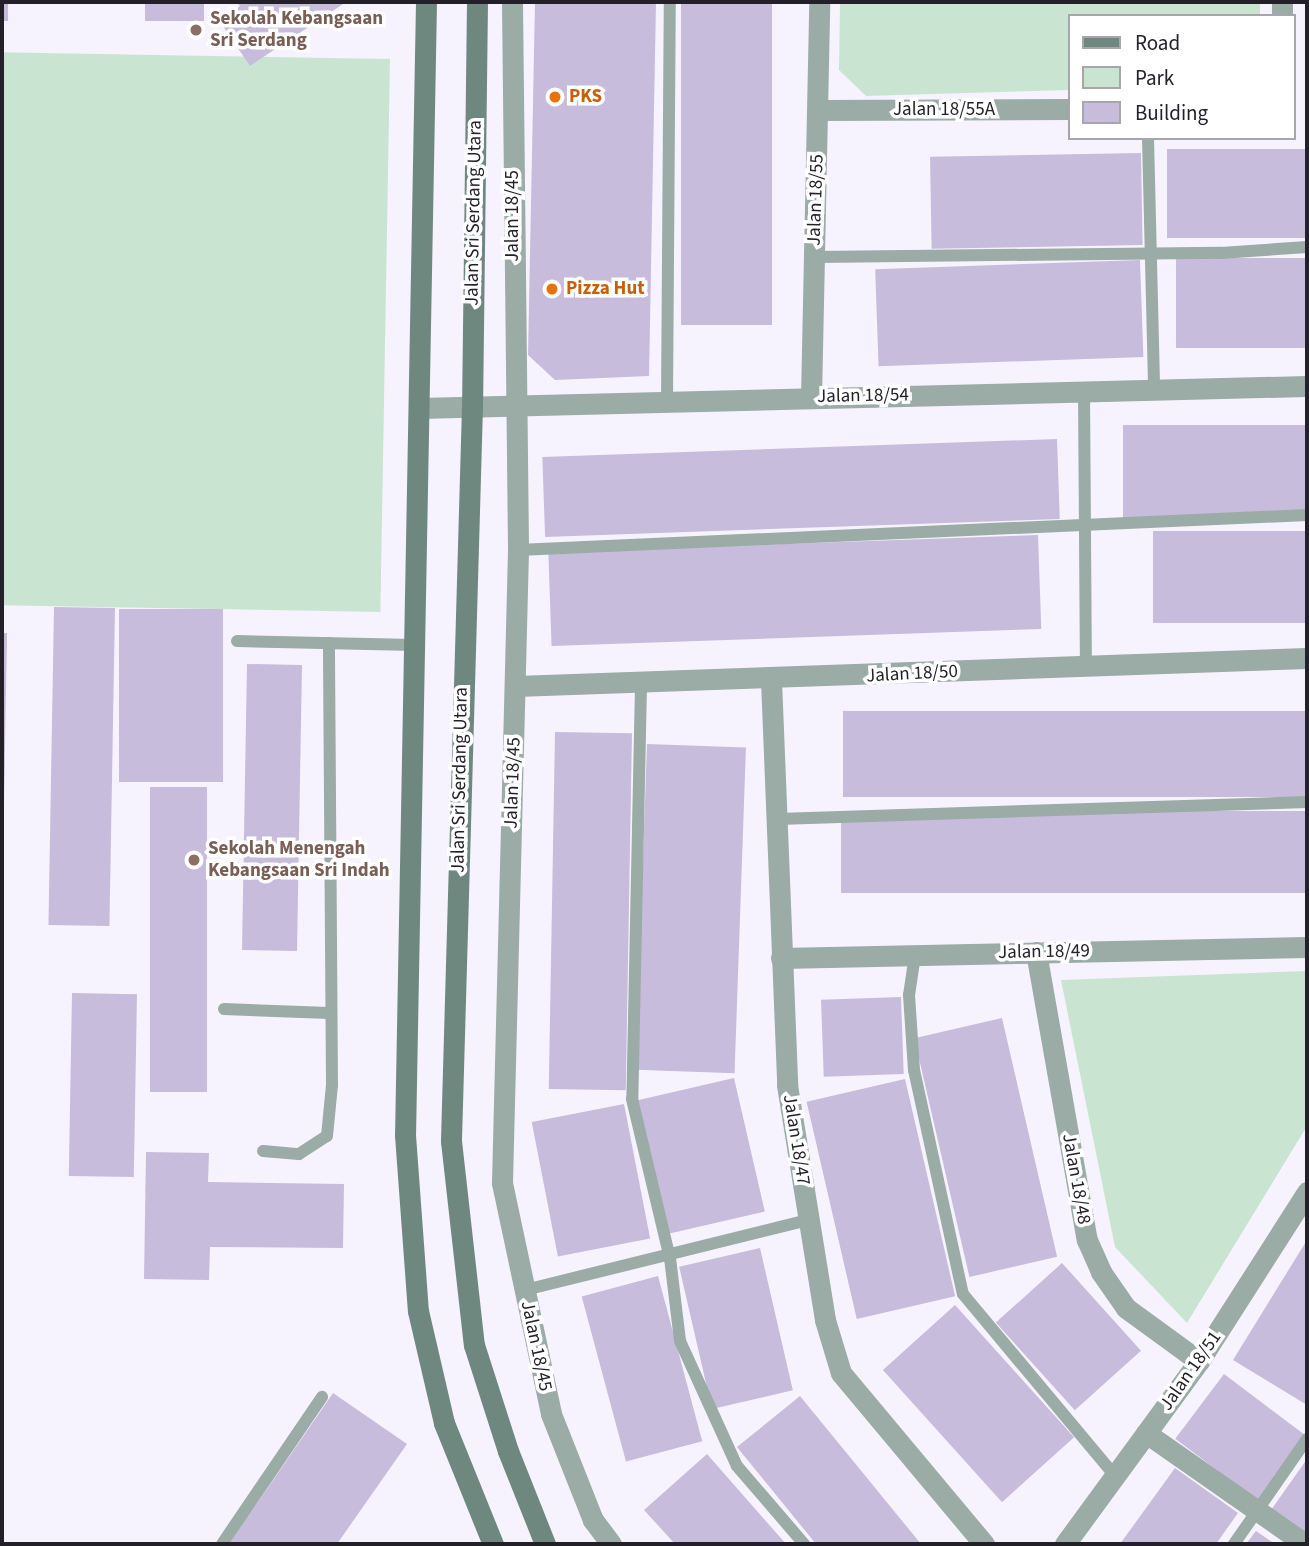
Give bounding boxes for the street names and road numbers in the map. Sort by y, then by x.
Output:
street label: Jalan 18/55A [893,99,995,121]
street label: Jalan Sri Serdang Utara [461,120,487,306]
street label: Jalan 18/55 [803,154,829,246]
street label: Jalan 18/45 [502,170,524,262]
street label: Jalan 18/54 [817,384,909,408]
street label: Jalan 18/50 [866,660,958,688]
street label: Jalan Sri Serdang Utara [447,687,473,873]
street label: Jalan 18/45 [500,737,526,829]
street label: Jalan 18/49 [998,940,1090,964]
street label: Jalan 18/47 [778,1093,814,1187]
street label: Jalan 18/48 [1057,1132,1095,1226]
street label: Jalan 18/45 [515,1299,557,1393]
street label: Jalan 18/51 [1155,1327,1227,1415]

